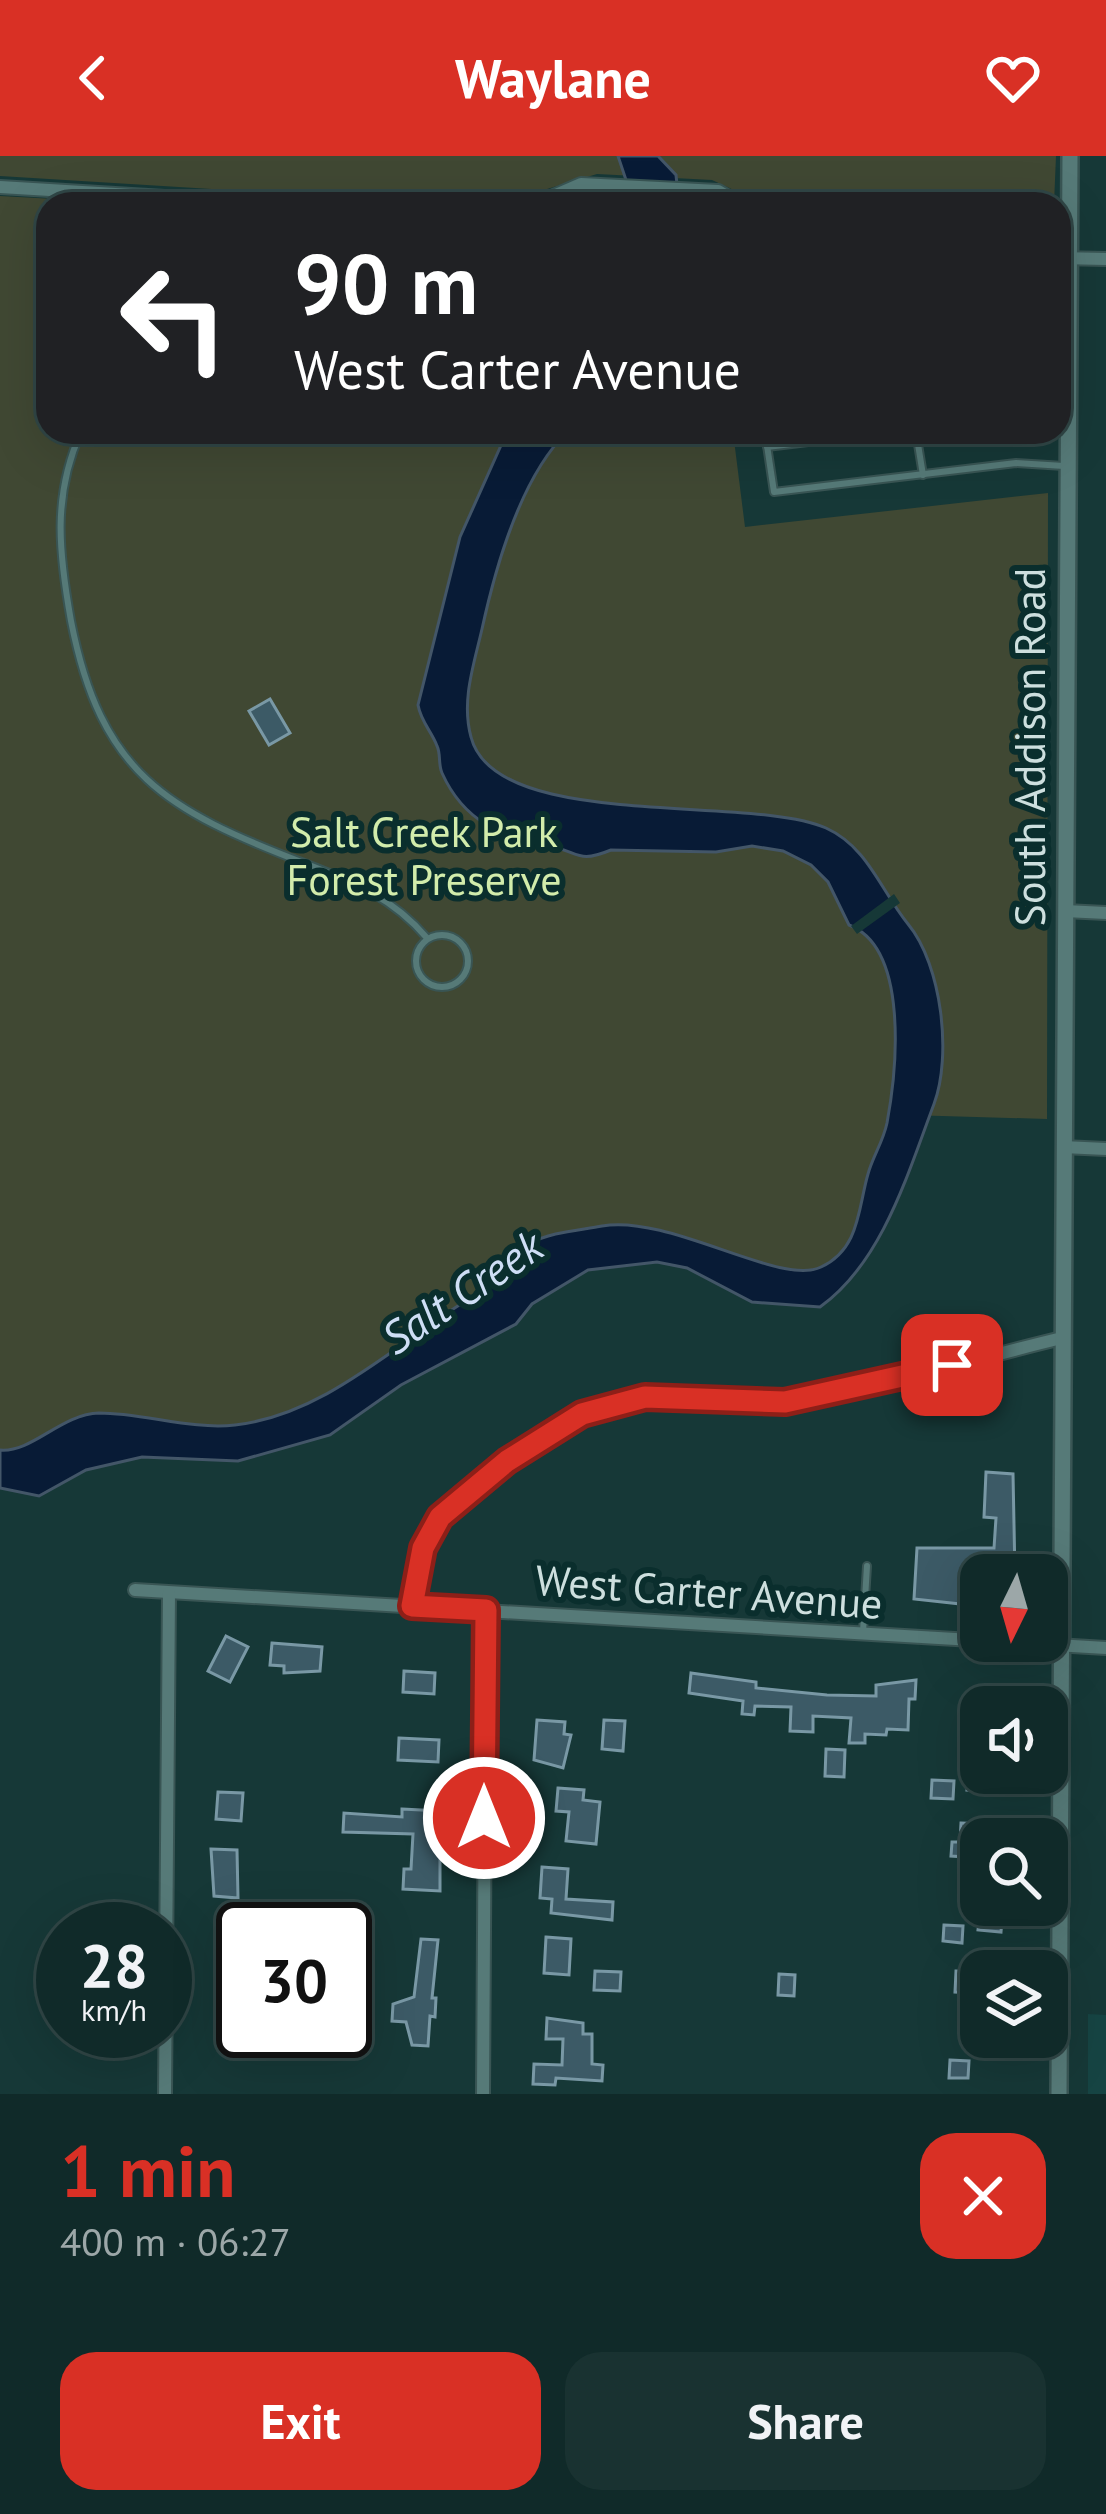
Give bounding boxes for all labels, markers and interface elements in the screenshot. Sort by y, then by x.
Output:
text: Waylane [455,43,651,113]
icon: back [60,45,126,111]
icon: heart [980,45,1046,111]
text: 90 m [294,228,478,337]
icon: left [96,240,252,396]
text: West Carter Avenue [294,334,741,404]
street label: South Addison Road [1002,568,1057,926]
park label: Salt Creek Park Forest Preserve [286,804,562,907]
water label: Salt Creek [370,1215,555,1366]
pin [901,1314,1003,1416]
icon: arrive [919,1332,985,1398]
street label: West Carter Avenue [534,1552,884,1631]
north arrow [960,1554,1068,1662]
map controls [960,1554,1068,2058]
button: sound [960,1686,1068,1794]
position arrow [421,1755,547,1881]
button: search [960,1818,1068,1926]
speed limit sign: 30 [216,1902,372,2058]
text: 28 [80,1926,148,2004]
button: layers [960,1950,1068,2058]
text: km/h [81,1990,147,2029]
text: 1 min [60,2124,236,2217]
button: close [920,2133,1046,2259]
text: 400 m · 06:27 [60,2216,291,2267]
button: Exit [60,2352,541,2490]
button: Share [565,2352,1046,2490]

